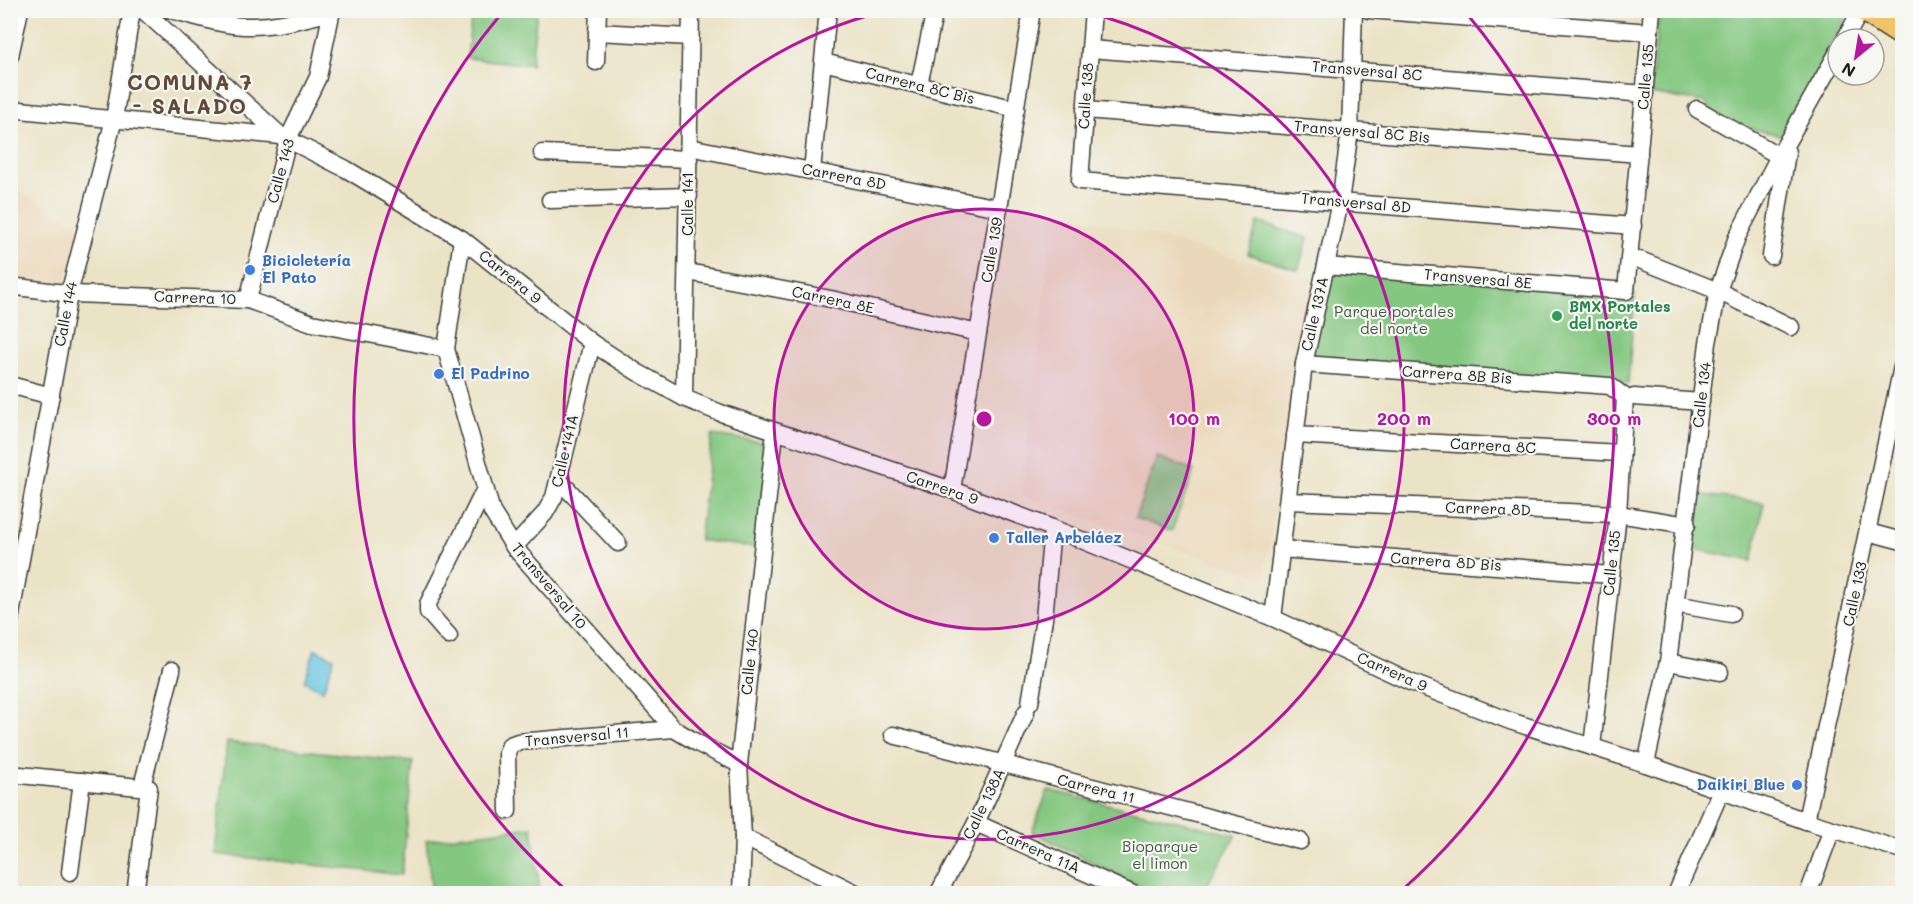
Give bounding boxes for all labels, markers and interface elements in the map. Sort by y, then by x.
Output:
north arrow [1826,27,1886,87]
street label: Calle 135 [1632,43,1658,111]
street label: Transversal 8C [1311,55,1423,85]
text: N [1838,58,1859,83]
street label: Carrera 8C Bis [864,62,977,108]
street label: Calle 138 [1073,62,1097,130]
district label: COMUNA 7 - SALADO [127,68,253,119]
street label: Transversal 8C Bis [1293,115,1431,147]
street label: Calle 143 [262,136,298,205]
street label: Carrera 8D [800,158,888,194]
street label: Calle 141 [677,172,697,236]
street label: Transversal 8D [1300,187,1412,217]
street label: Calle 139 [975,215,1007,284]
street label: Carrera 9 [475,245,546,308]
place label: Bicicletería El Pato [262,250,351,287]
marker: Bicicletería El Pato [243,263,257,277]
street label: Transversal 8E [1423,263,1533,293]
street label: Calle 137A [1296,275,1332,353]
street label: Calle 144 [49,279,81,348]
street label: Carrera 8E [790,281,877,318]
street label: Carrera 10 [154,286,236,308]
place label: BMX Portales del norte [1569,296,1671,333]
park label: Parque portales del norte [1334,301,1454,338]
marker: BMX Portales del norte [1550,309,1564,323]
street label: Carrera 8B Bis [1401,360,1513,388]
street label: Calle 134 [1687,361,1715,429]
place label: El Padrino [451,363,530,383]
marker: El Padrino [432,367,446,381]
text: 100 m [1168,406,1220,430]
text: 200 m [1377,406,1431,430]
text: 300 m [1587,406,1641,430]
centre of rings [974,409,994,429]
street label: Calle 141A [546,412,582,489]
street label: Carrera 8C [1450,433,1537,457]
street label: Carrera 9 [904,465,981,509]
street label: Carrera 8D [1445,497,1531,519]
place label: Taller Arbeláez [1006,527,1122,547]
street label: Calle 135 [1598,529,1624,597]
marker: Taller Arbeláez [987,531,1001,545]
street label: Transversal 10 [508,538,592,633]
street label: Carrera 8D Bis [1390,547,1502,575]
street label: Calle 133 [1837,559,1871,628]
street label: Calle 140 [736,628,762,696]
street label: Carrera 9 [1354,647,1431,696]
street label: Transversal 11 [524,722,630,751]
street label: Calle 138A [957,765,1009,842]
street label: Carrera 11 [1055,769,1137,807]
place label: Daikiri Blue [1697,774,1785,794]
marker: Daikiri Blue [1790,778,1804,792]
street label: Carrera 11A [993,823,1084,877]
park label: Bioparque el limon [1122,836,1198,873]

